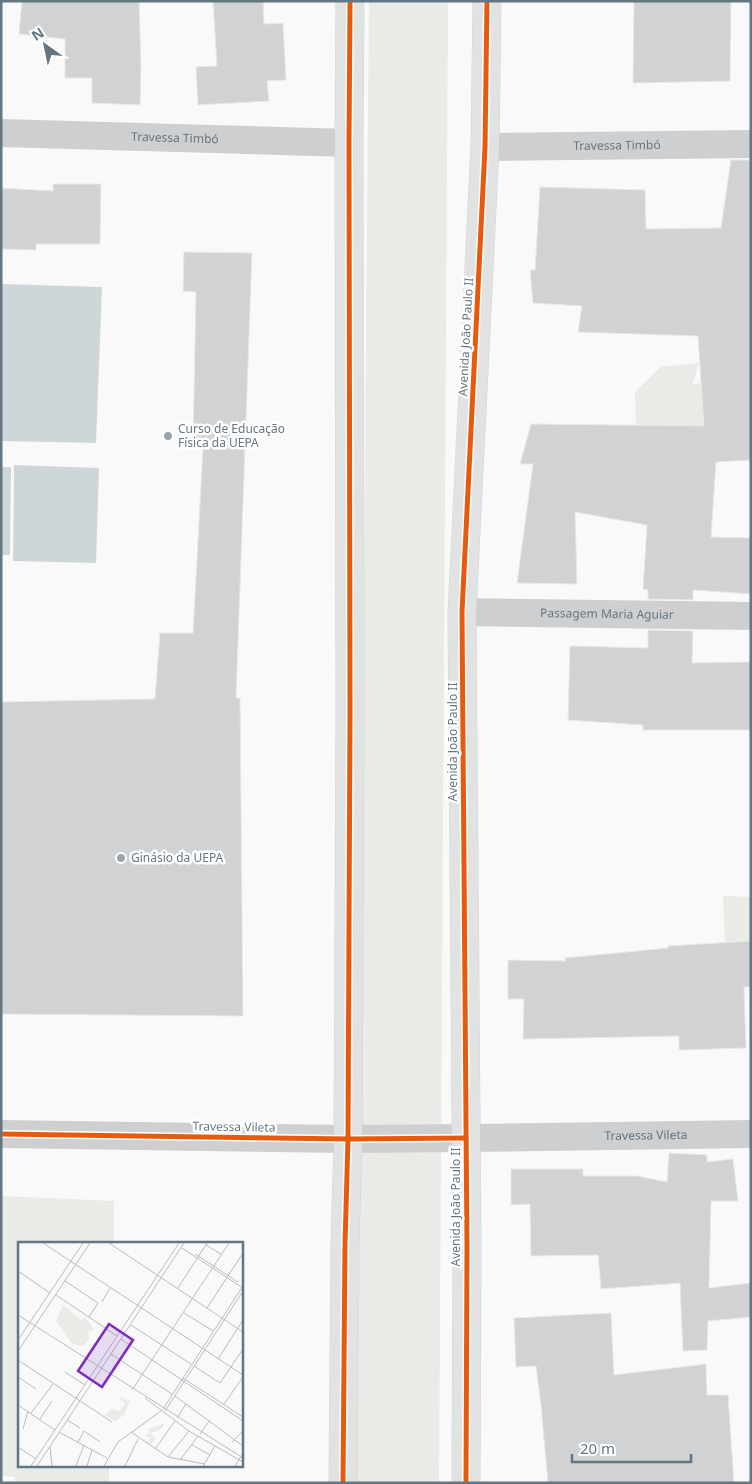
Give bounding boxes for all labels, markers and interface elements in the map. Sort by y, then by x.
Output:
north arrow [20,20,70,70]
text: N [28,23,48,45]
street label: Travessa Timbó [131,128,219,147]
street label: Travessa Timbó [573,136,661,154]
street label: Avenida João Paulo II [454,277,477,397]
place label: Curso de Educação Física da UEPA [178,420,285,451]
marker: Curso de Educação Física da UEPA [162,430,174,442]
street label: Passagem Maria Aguiar [540,604,674,623]
street label: Avenida João Paulo II [444,683,461,801]
place label: Ginásio da UEPA [131,849,224,866]
marker: Ginásio da UEPA [115,852,127,864]
street label: Travessa Vileta [192,1117,276,1136]
street label: Travessa Vileta [604,1126,688,1144]
street label: Avenida João Paulo II [447,1148,464,1266]
inset map [18,1242,242,1466]
scale bar [572,1432,691,1464]
text: 20 m [580,1438,615,1458]

